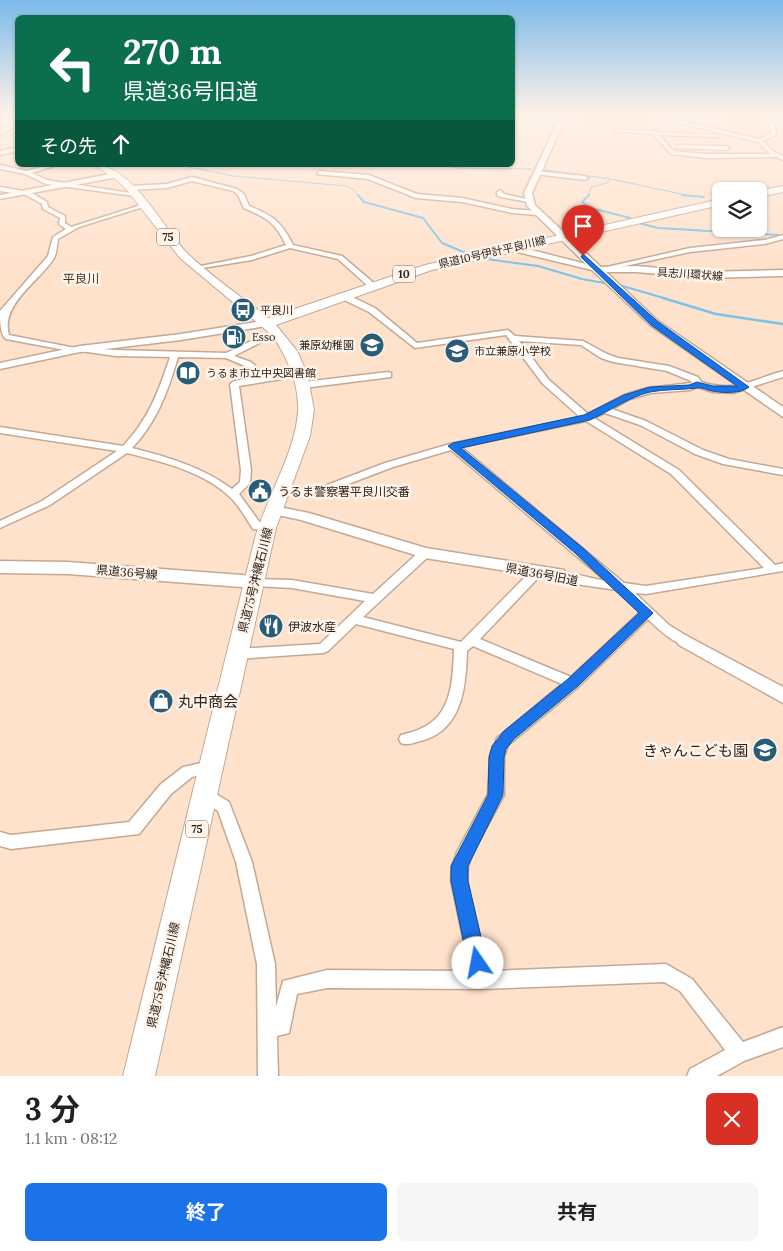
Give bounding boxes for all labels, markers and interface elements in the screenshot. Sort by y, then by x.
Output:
text: 270 m [123,29,222,74]
icon: left [40,35,105,100]
text: 県道36号旧道 [123,77,258,105]
icon: ahead [107,130,135,158]
text: その先 [40,134,97,158]
map controls [712,182,767,237]
button: layers [712,182,767,237]
pin [562,205,604,256]
icon: arrive [569,212,597,240]
road number: 75 [157,228,179,246]
street label: 県道10号伊計平良川線 [437,233,547,271]
street label: 具志川環状線 [657,265,723,283]
road number: 10 [393,266,415,282]
district label: 平良川 [63,271,99,286]
bus stop icon: 平良川 [230,297,256,323]
place label: 平良川 [260,303,293,317]
fuel station icon: Esso [221,324,247,350]
place label: Esso [252,330,275,344]
school or university icon: 兼原幼稚園 [359,332,385,358]
place label: 兼原幼稚園 [299,338,354,352]
school or university icon: 市立兼原小学校 [444,338,470,364]
place label: 市立兼原小学校 [474,344,551,358]
library icon: うるま市立中央図書館 [175,360,201,386]
place label: うるま市立中央図書館 [206,366,316,380]
public building icon: うるま警察署平良川交番 [247,478,273,504]
place label: うるま警察署平良川交番 [278,484,410,499]
street label: 県道75号沖縄石川線 [235,526,275,634]
street label: 県道36号旧道 [504,560,580,588]
street label: 県道36号線 [96,562,158,582]
restaurant icon: 伊波水産 [258,613,284,639]
place label: 伊波水産 [288,619,336,634]
shop icon: 丸中商会 [148,688,174,714]
place label: 丸中商会 [178,692,238,711]
school or university icon: きゃんこども園 [752,737,778,763]
place label: きゃんこども園 [643,741,748,760]
road number: 75 [186,821,208,838]
street label: 県道75号沖縄石川線 [144,921,182,1029]
position arrow [451,936,503,988]
text: 3 分 [25,1090,80,1128]
button: close [706,1093,758,1145]
text: 1.1 km · 08:12 [25,1128,117,1148]
button: 終了 [25,1183,387,1241]
button: 共有 [397,1183,758,1241]

